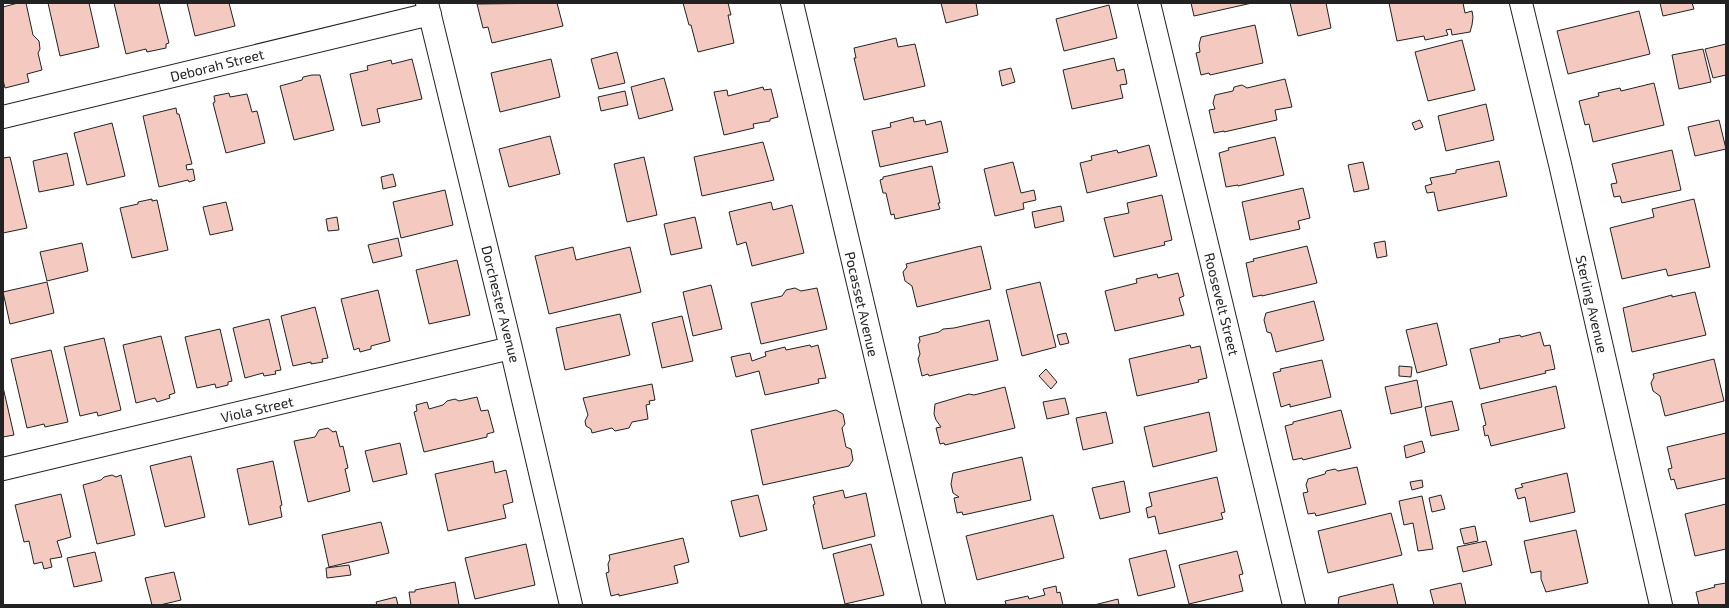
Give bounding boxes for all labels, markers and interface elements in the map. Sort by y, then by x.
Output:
street label: Deborah Street [168,45,266,85]
street label: Dorchester Avenue [478,244,524,364]
street label: Pocasset Avenue [842,250,882,358]
street label: Roosevelt Street [1201,251,1243,357]
street label: Sterling Avenue [1573,254,1611,354]
street label: Viola Street [219,392,295,426]

